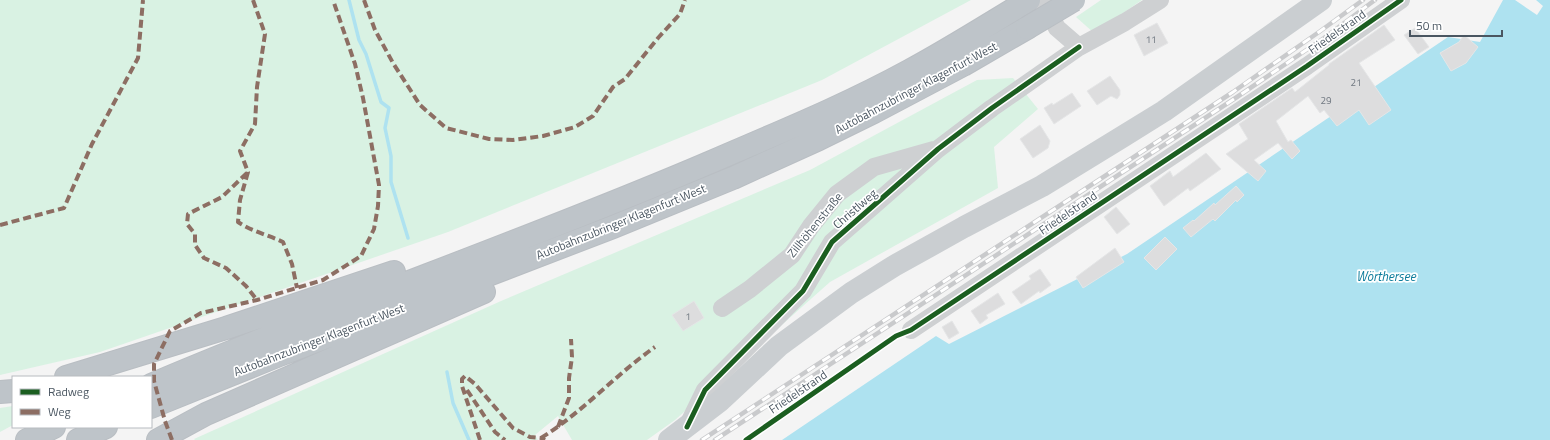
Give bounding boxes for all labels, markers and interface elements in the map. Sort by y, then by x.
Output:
street label: Friedelstrand [1304,5,1370,59]
scale bar [1410,12,1502,38]
text: 50 m [1416,16,1442,35]
house number: 11 [1145,32,1157,47]
street label: Autobahnzubringer Klagenfurt West [831,36,1001,139]
house number: 21 [1350,75,1362,90]
house number: 29 [1320,93,1332,108]
street label: Autobahnzubringer Klagenfurt West [533,178,709,264]
street label: Christlweg [828,184,881,233]
street label: Friedelstrand [1035,186,1101,239]
street label: Zillhöhenstraße [782,188,847,261]
water label: Wörthersee [1356,266,1417,286]
street label: Autobahnzubringer Klagenfurt West [231,298,408,381]
house number: 1 [685,309,691,324]
street label: Friedelstrand [765,365,831,418]
legend [12,376,152,428]
text: Radweg [48,382,89,401]
text: Weg [48,402,71,421]

